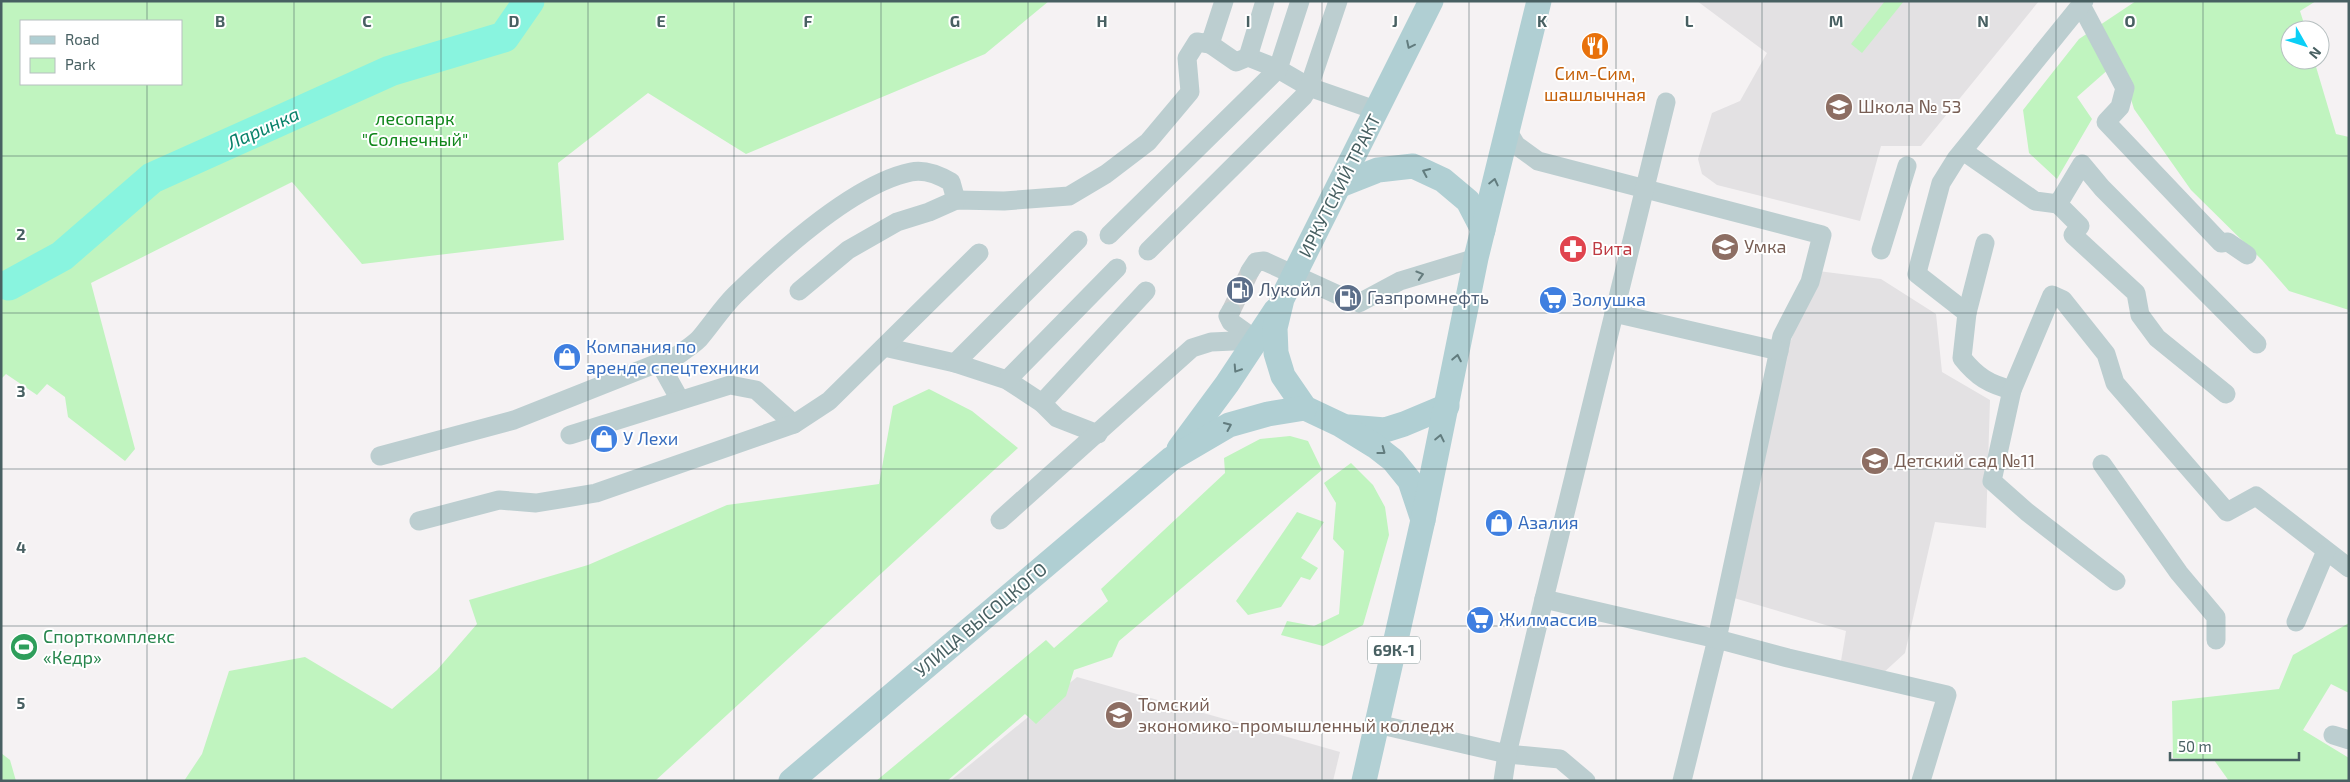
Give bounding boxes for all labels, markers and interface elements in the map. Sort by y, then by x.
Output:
text: B [215,11,225,30]
text: C [362,11,372,30]
text: D [509,11,520,30]
text: E [656,11,666,30]
text: F [804,11,813,30]
text: G [950,11,960,30]
text: H [1096,11,1108,30]
text: I [1246,11,1250,30]
text: J [1392,11,1398,30]
text: K [1537,11,1548,30]
text: L [1685,11,1694,30]
text: M [1829,11,1843,30]
text: N [1977,11,1989,30]
text: O [2124,11,2136,30]
legend [20,20,182,85]
north arrow [2280,20,2330,70]
text: Road [65,30,100,48]
restaurant icon: Сим-Сим, шашлычная [1580,31,1610,61]
one-way arrow [1406,40,1416,49]
text: N [2306,44,2325,63]
text: Park [65,55,96,73]
place label: Сим-Сим, шашлычная [1544,62,1646,105]
school or university icon: Школа № 53 [1824,92,1854,122]
place label: Школа № 53 [1858,95,1961,117]
water label: Ларинка [222,101,303,154]
park label: лесопарк "Солнечный" [362,107,468,150]
street label: ИРКУТСКИЙ ТРАКТ [1294,110,1385,261]
one-way arrow [1422,168,1431,179]
one-way arrow [1489,179,1499,187]
text: 2 [16,224,26,243]
school or university icon: Умка [1710,232,1740,262]
pharmacy icon: Вита [1558,234,1588,264]
place label: Умка [1744,235,1787,257]
place label: Вита [1592,237,1632,259]
one-way arrow [1415,271,1423,281]
fuel station icon: Лукойл [1225,275,1255,305]
place label: Лукойл [1259,278,1321,300]
fuel station icon: Газпромнефть [1333,283,1363,313]
supermarket icon: Золушка [1538,285,1568,315]
place label: Газпромнефть [1367,286,1489,308]
place label: Золушка [1572,288,1646,310]
place label: Компания по аренде спецтехники [586,335,759,378]
shop icon: Компания по аренде спецтехники [552,342,582,372]
one-way arrow [1451,354,1461,362]
one-way arrow [1233,364,1243,373]
text: 3 [16,381,26,400]
one-way arrow [1223,423,1232,433]
shop icon: У Лехи [589,424,619,454]
place label: У Лехи [623,427,678,449]
one-way arrow [1435,433,1445,442]
one-way arrow [1376,446,1385,454]
school or university icon: Детский сад №11 [1860,446,1890,476]
place label: Детский сад №11 [1894,449,2035,471]
shop icon: Азалия [1484,508,1514,538]
place label: Азалия [1518,511,1579,533]
text: 4 [16,537,26,556]
street label: УЛИЦА ВЫСОЦКОГО [910,558,1051,681]
supermarket icon: Жилмассив [1465,605,1495,635]
place label: Жилмассив [1499,608,1598,630]
place label: Спорткомплекс «Кедр» [43,625,175,668]
sports icon: Спорткомплекс «Кедр» [9,632,39,662]
road number: 69К-1 [1368,636,1420,664]
text: 5 [17,693,26,712]
place label: Томский экономико-промышленный колледж [1138,693,1454,736]
school or university icon: Томский экономико-промышленный колледж [1104,700,1134,730]
scale bar [2170,730,2299,762]
text: 50 m [2178,737,2212,755]

